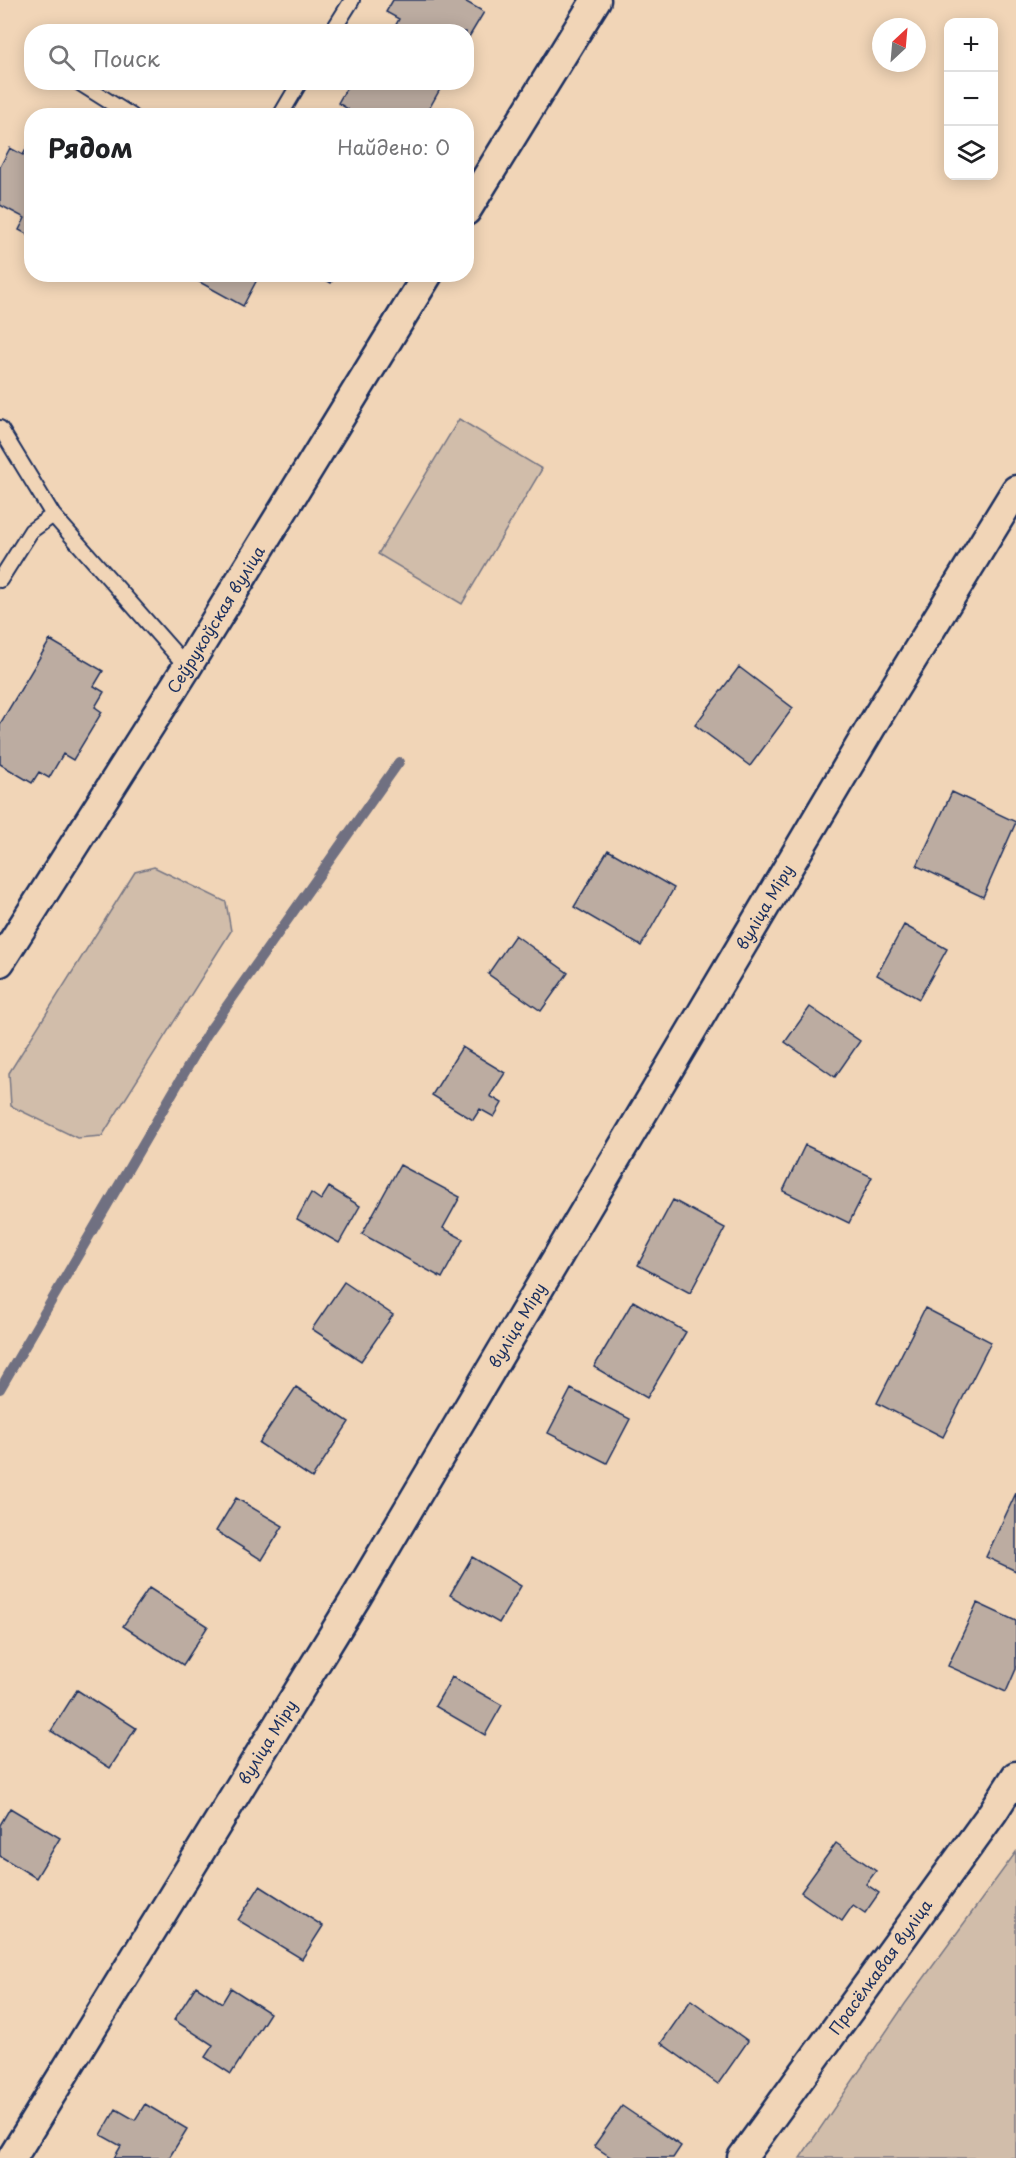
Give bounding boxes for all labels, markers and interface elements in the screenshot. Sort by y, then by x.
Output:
north arrow [872,18,926,72]
map controls [944,18,998,180]
button: + [944,18,998,72]
search box [24,24,474,90]
icon: search [45,41,78,74]
text: Поиск [93,41,160,74]
button: − [944,72,998,126]
button: layers [944,126,998,180]
text: Рядом [48,128,133,167]
text: Найдено: 0 [337,132,450,162]
street label: Сеўрукоўская вуліца [161,540,270,697]
street label: вуліца Міру [729,859,798,954]
street label: вуліца Міру [482,1278,551,1372]
street label: вуліца Міру [231,1695,302,1789]
street label: Прасёлкавая вуліца [822,1893,937,2039]

